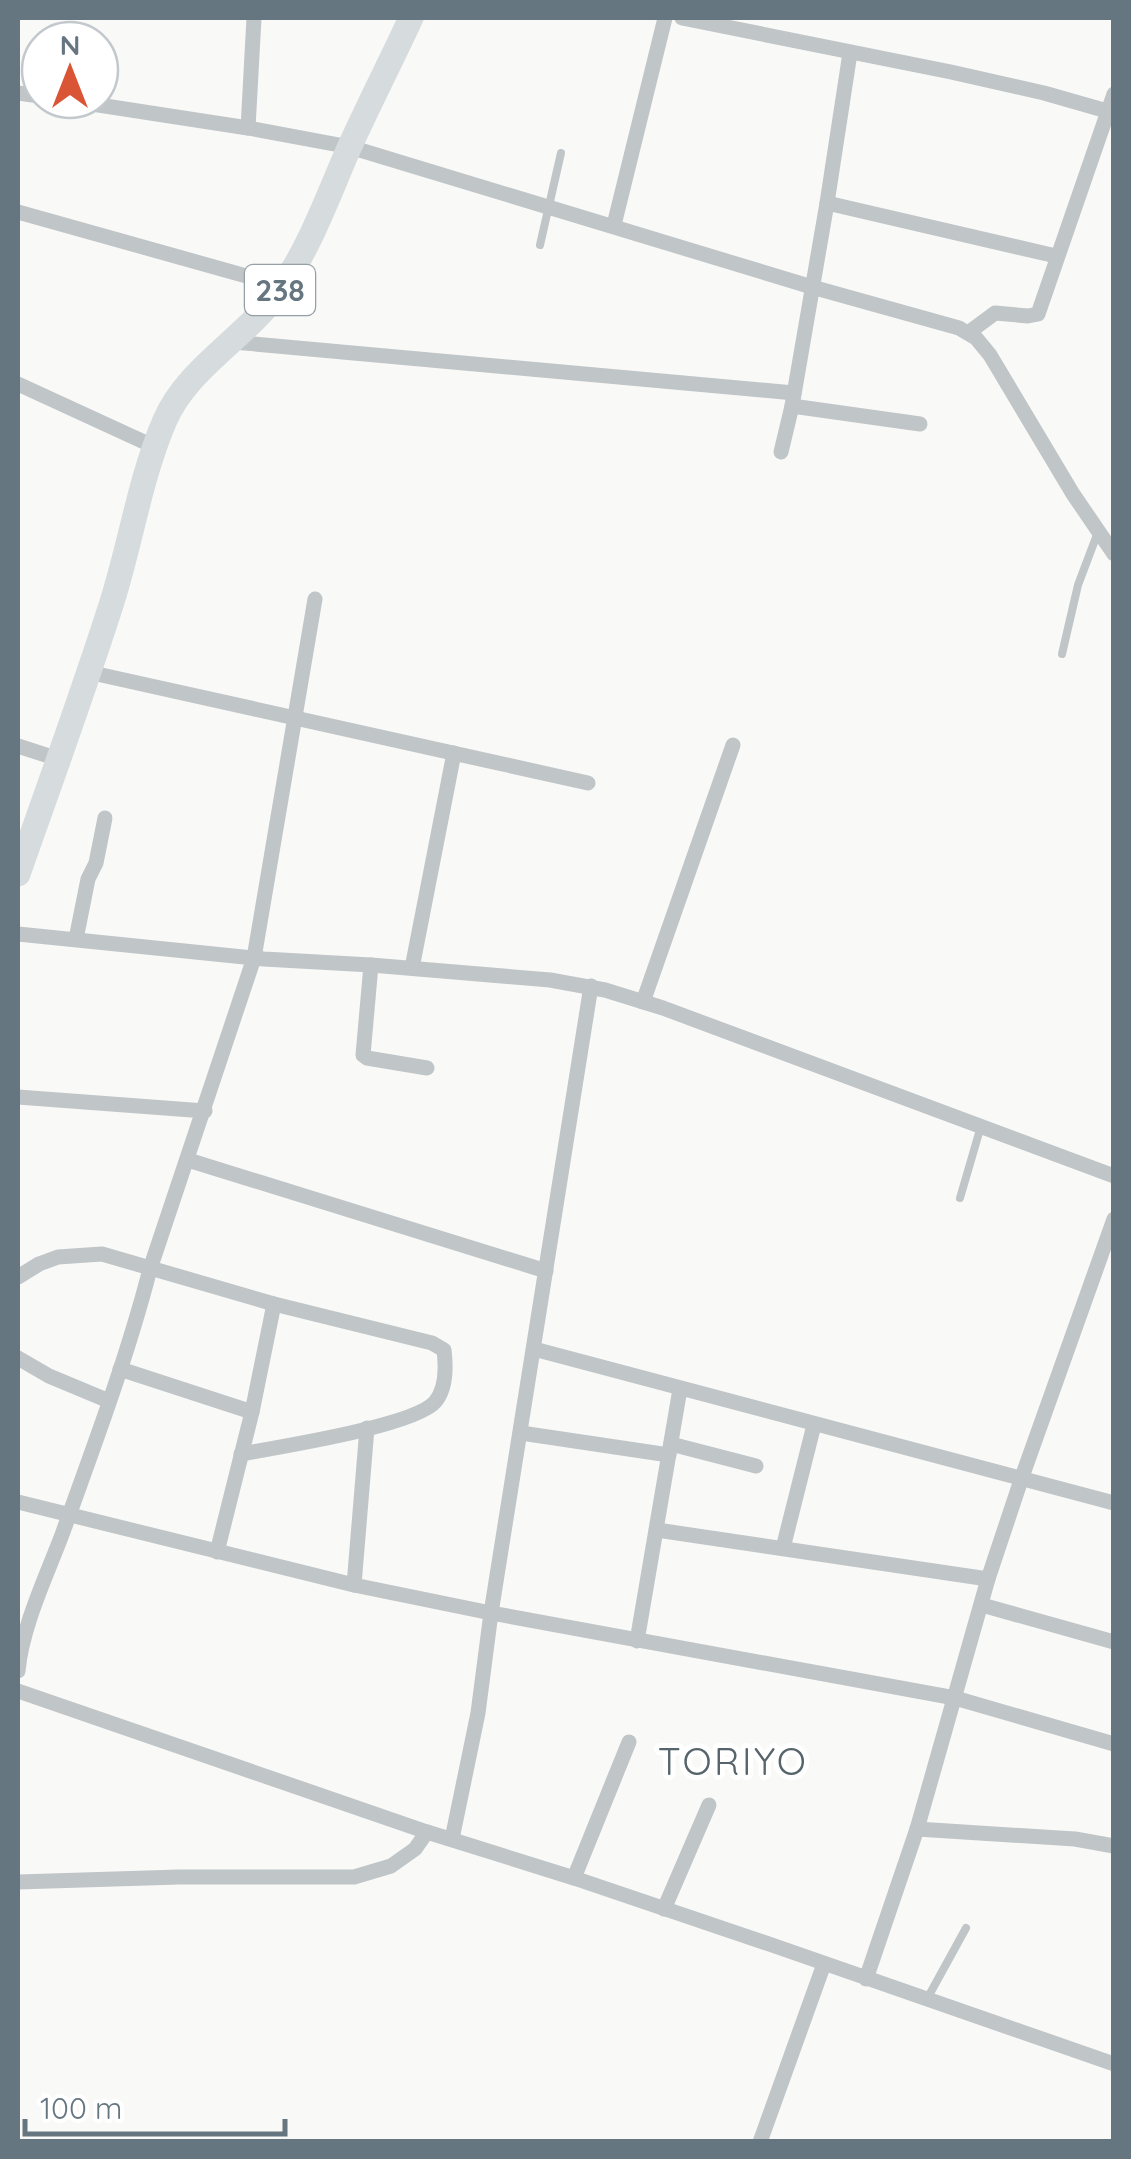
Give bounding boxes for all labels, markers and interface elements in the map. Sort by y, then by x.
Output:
north arrow [20,20,120,120]
text: N [60,27,80,62]
road number: 238 [245,265,315,315]
district label: TORIYO [658,1737,808,1785]
scale bar [25,2074,285,2136]
text: 100 m [40,2089,122,2127]

